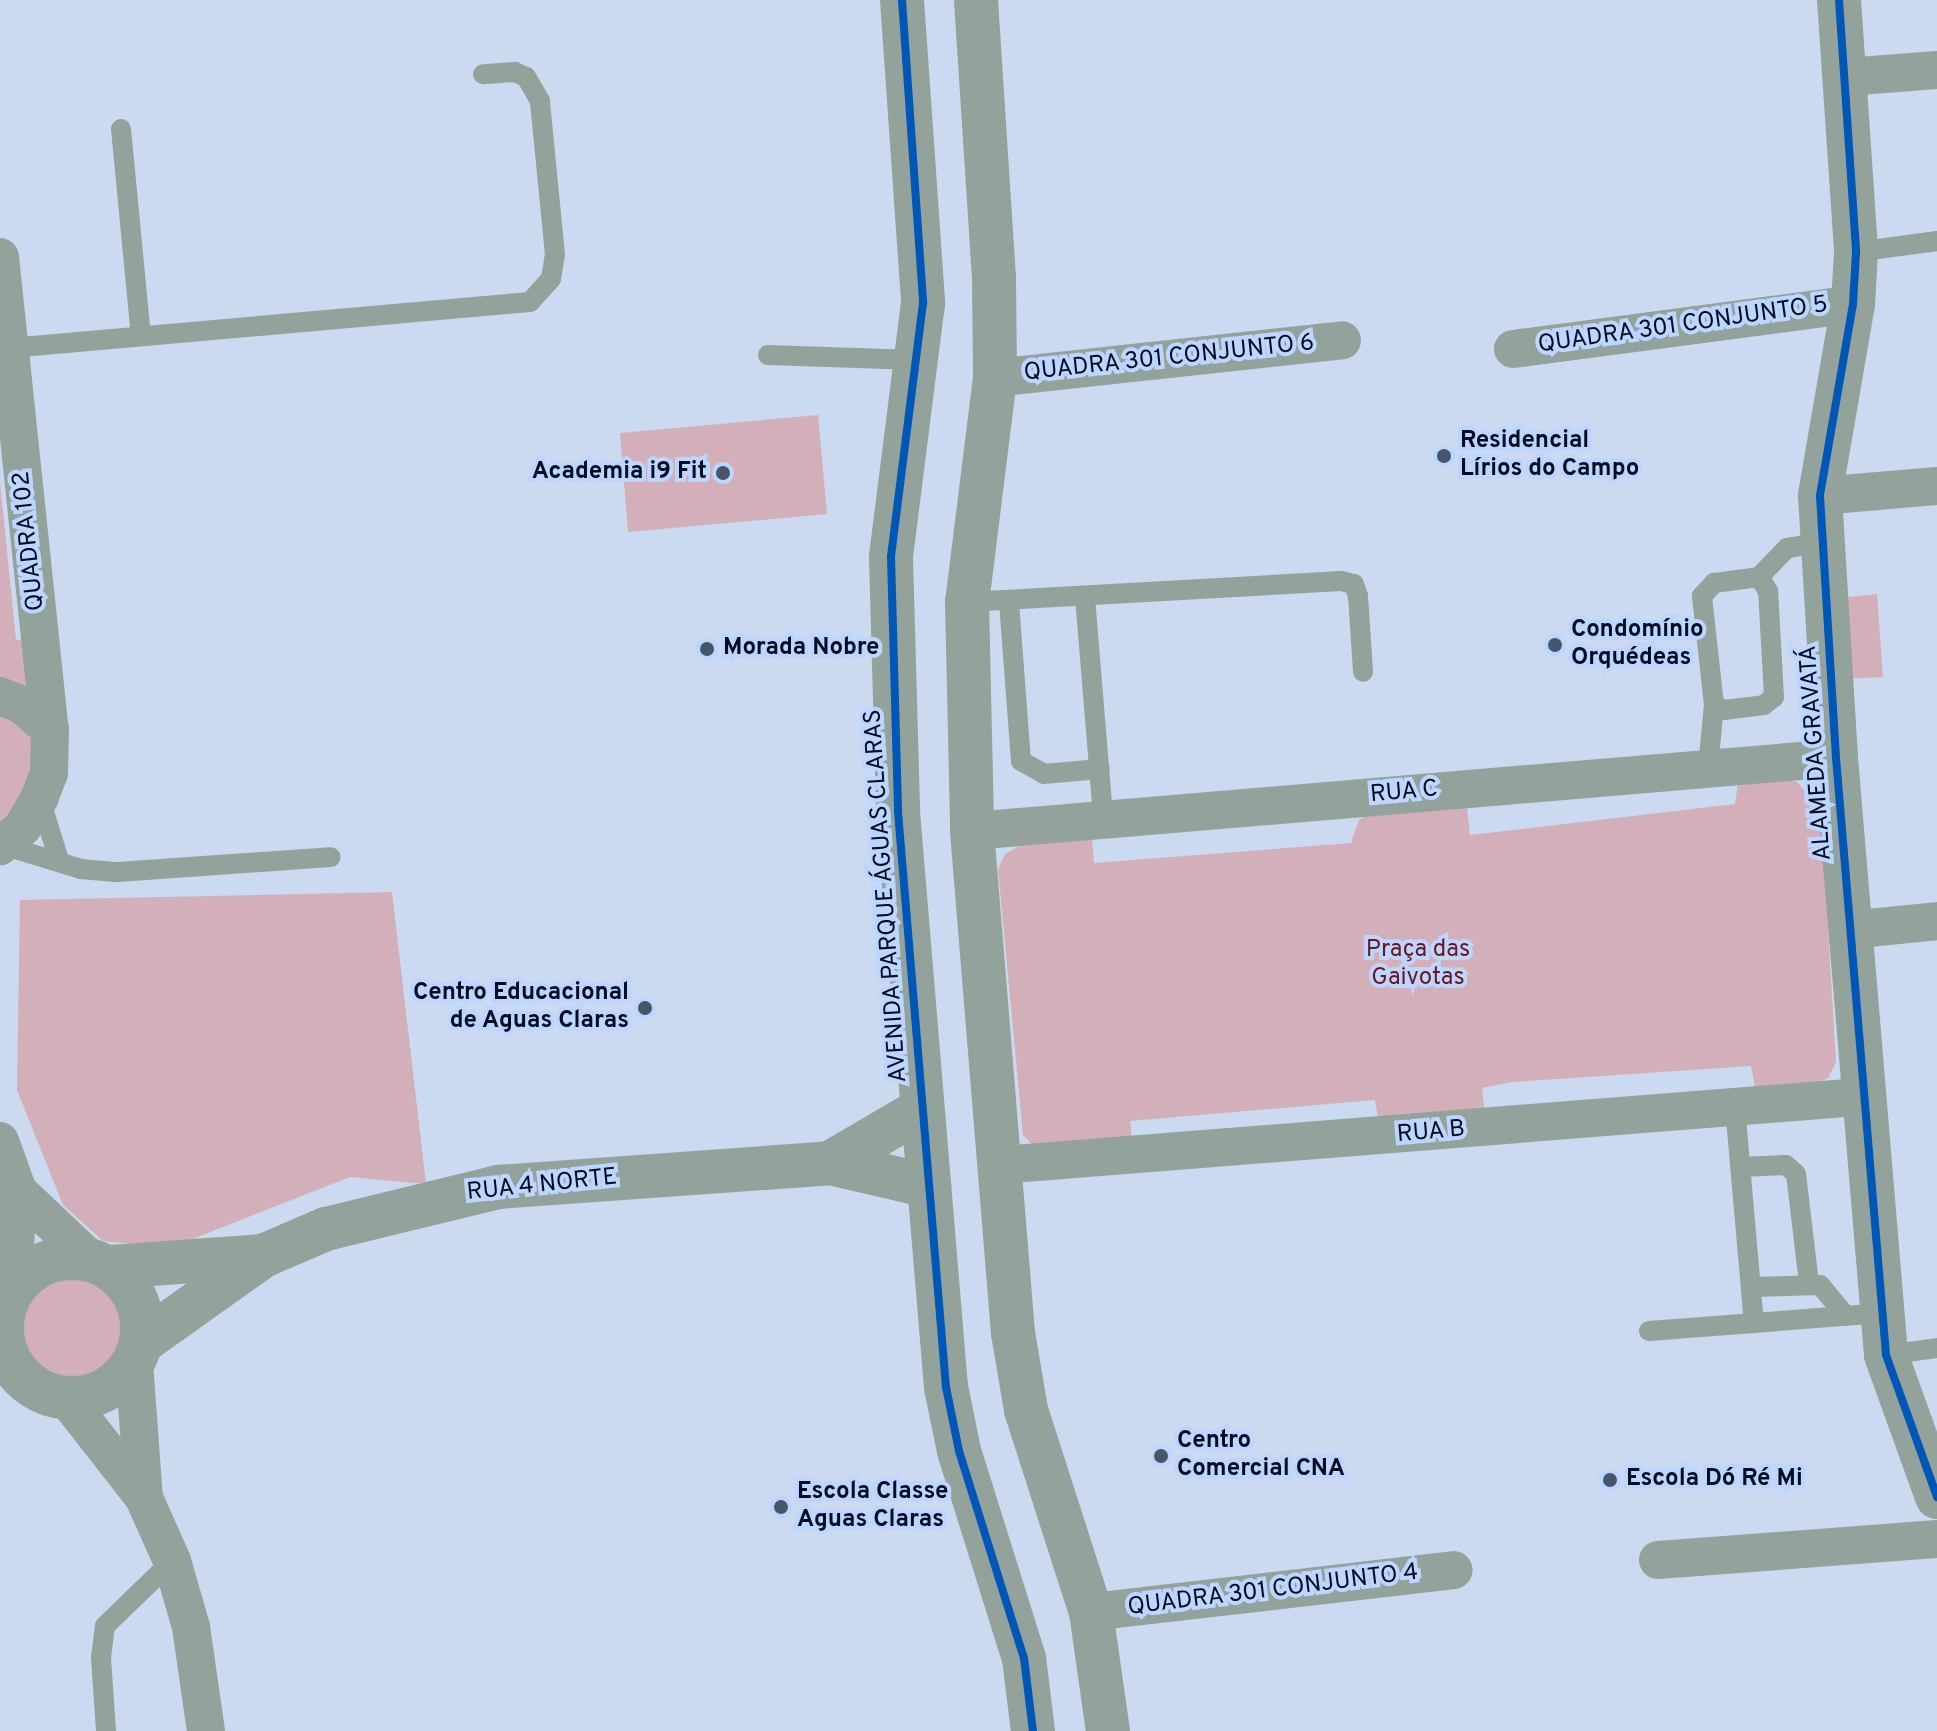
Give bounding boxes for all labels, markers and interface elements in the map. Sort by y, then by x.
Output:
street label: QUADRA 301 CONJUNTO 5 [1536,291,1830,361]
street label: QUADRA 301 CONJUNTO 6 [1022,329,1316,389]
place label: Residencial Lírios do Campo [1460,428,1639,484]
marker: Residencial Lírios do Campo [1435,447,1453,465]
place label: Academia i9 Fit [532,459,707,487]
marker: Academia i9 Fit [714,464,732,482]
street label: QUADRA 102 [8,469,52,613]
place label: Condomínio Orquédeas [1571,617,1704,673]
place label: Morada Nobre [723,635,879,663]
marker: Condomínio Orquédeas [1546,636,1564,654]
marker: Morada Nobre [698,640,716,658]
street label: ALAMEDA GRAVATÁ [1795,644,1839,862]
street label: AVENIDA PARQUE ÁGUAS CLARAS [860,707,914,1085]
street label: RUA C [1368,776,1440,810]
park label: Praça das Gaivotas [1366,937,1470,993]
place label: Centro Educacional de Aguas Claras [413,980,629,1036]
marker: Centro Educacional de Aguas Claras [636,999,654,1017]
street label: RUA B [1395,1116,1467,1150]
street label: RUA 4 NORTE [465,1164,619,1208]
place label: Centro Comercial CNA [1177,1428,1345,1484]
marker: Centro Comercial CNA [1152,1447,1170,1465]
place label: Escola Dó Ré Mi [1626,1466,1803,1494]
marker: Escola Dó Ré Mi [1601,1471,1619,1489]
place label: Escola Classe Aguas Claras [797,1479,948,1535]
marker: Escola Classe Aguas Claras [772,1498,790,1516]
street label: QUADRA 301 CONJUNTO 4 [1126,1559,1420,1623]

